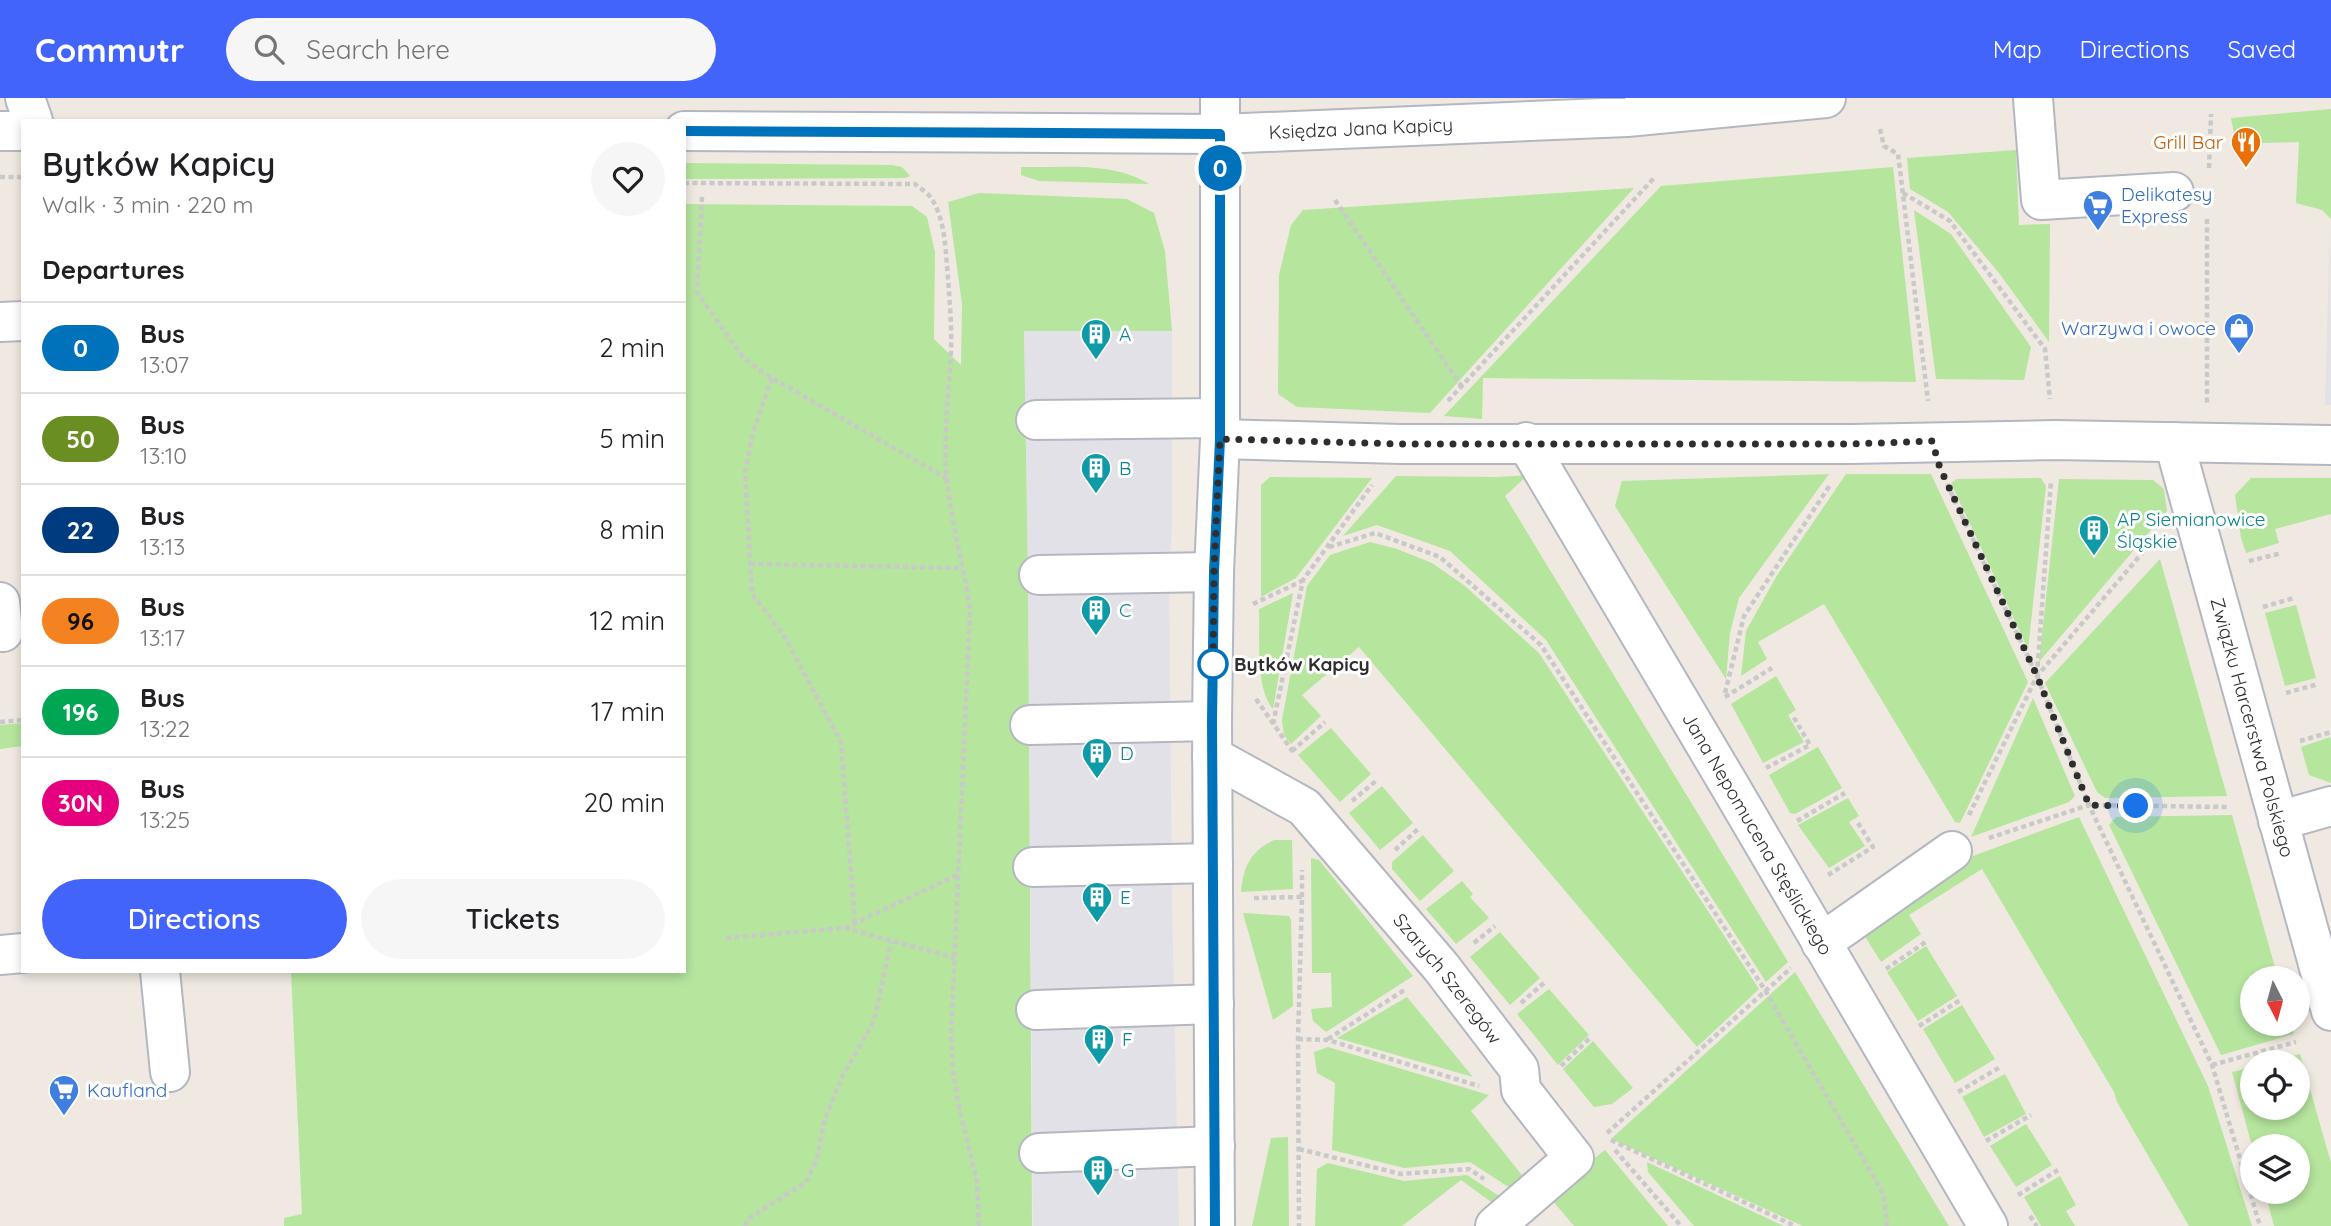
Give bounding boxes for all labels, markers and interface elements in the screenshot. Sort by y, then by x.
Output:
search box [226,18,716,81]
text: Commutr [35,29,184,70]
icon: search [250,30,288,68]
text: Search here [306,33,450,66]
text: Map [1993,34,2042,64]
text: Directions [2080,34,2190,64]
text: Saved [2228,34,2296,64]
street label: Księdza Jana Kapicy [1268,112,1454,144]
restaurant icon: Grill Bar [2229,125,2263,169]
place label: Grill Bar [2153,130,2224,154]
button: heart [591,142,665,216]
text: Bytków Kapicy [42,143,275,184]
line badge: 0 [1197,145,1243,191]
text: 0 [1213,153,1227,183]
place label: Delikatesy Express [2121,182,2212,228]
supermarket icon: Delikatesy Express [2081,188,2115,232]
text: Walk · 3 min · 220 m [42,190,254,219]
text: Departures [42,253,185,286]
shop icon: Warzywa i owoce [2222,311,2256,355]
place label: Warzywa i owoce [2061,316,2216,340]
text: Bus [140,317,185,350]
building icon: A [1079,317,1113,361]
place label: A [1119,322,1131,346]
text: 2 min [599,331,665,364]
text: 0 [73,333,88,363]
text: 13:07 [140,350,189,379]
text: Bus [140,408,185,441]
text: 5 min [599,422,665,455]
text: 50 [66,424,95,454]
text: 13:10 [140,441,187,470]
building icon: B [1079,451,1113,495]
place label: B [1119,456,1131,480]
text: Bus [140,499,185,532]
place label: AP Siemianowice Śląskie [2117,507,2266,553]
text: 8 min [600,513,665,546]
building icon: AP Siemianowice Śląskie [2077,513,2111,557]
text: 22 [67,515,94,545]
text: 13:13 [140,532,185,561]
text: Bus [140,590,185,623]
building icon: C [1079,593,1113,637]
street label: Związku Harcerstwa Polskiego [2205,595,2300,860]
place label: C [1119,598,1131,622]
text: 12 min [590,604,665,637]
text: 96 [67,606,94,636]
text: 13:17 [140,623,185,652]
marker: Bytków Kapicy [1198,649,1228,679]
place label: Bytków Kapicy [1234,652,1370,676]
text: Bus [140,681,185,714]
text: 17 min [591,695,665,728]
text: 196 [62,697,99,727]
street label: Jana Nepomucena Stęślickiego [1677,708,1838,959]
text: 13:22 [140,714,190,743]
building icon: D [1080,736,1114,780]
place label: D [1120,741,1134,765]
text: Bus [140,772,185,805]
text: 20 min [584,786,665,819]
text: 30N [58,788,103,818]
your location [2118,788,2153,823]
text: 13:25 [140,805,190,834]
button: Directions [42,879,347,959]
button: Tickets [361,879,665,959]
building icon: E [1080,880,1114,924]
place label: E [1120,885,1131,909]
street label: Szarych Szeregów [1388,908,1507,1049]
north arrow [2240,966,2310,1036]
map controls [2240,966,2310,1204]
building icon: F [1082,1022,1116,1066]
place label: F [1122,1027,1133,1051]
button: locate [2240,1050,2310,1120]
supermarket icon: Kaufland [47,1073,81,1117]
place label: Kaufland [87,1078,167,1102]
button: layers [2240,1134,2310,1204]
building icon: G [1081,1153,1115,1197]
place label: G [1121,1158,1134,1182]

